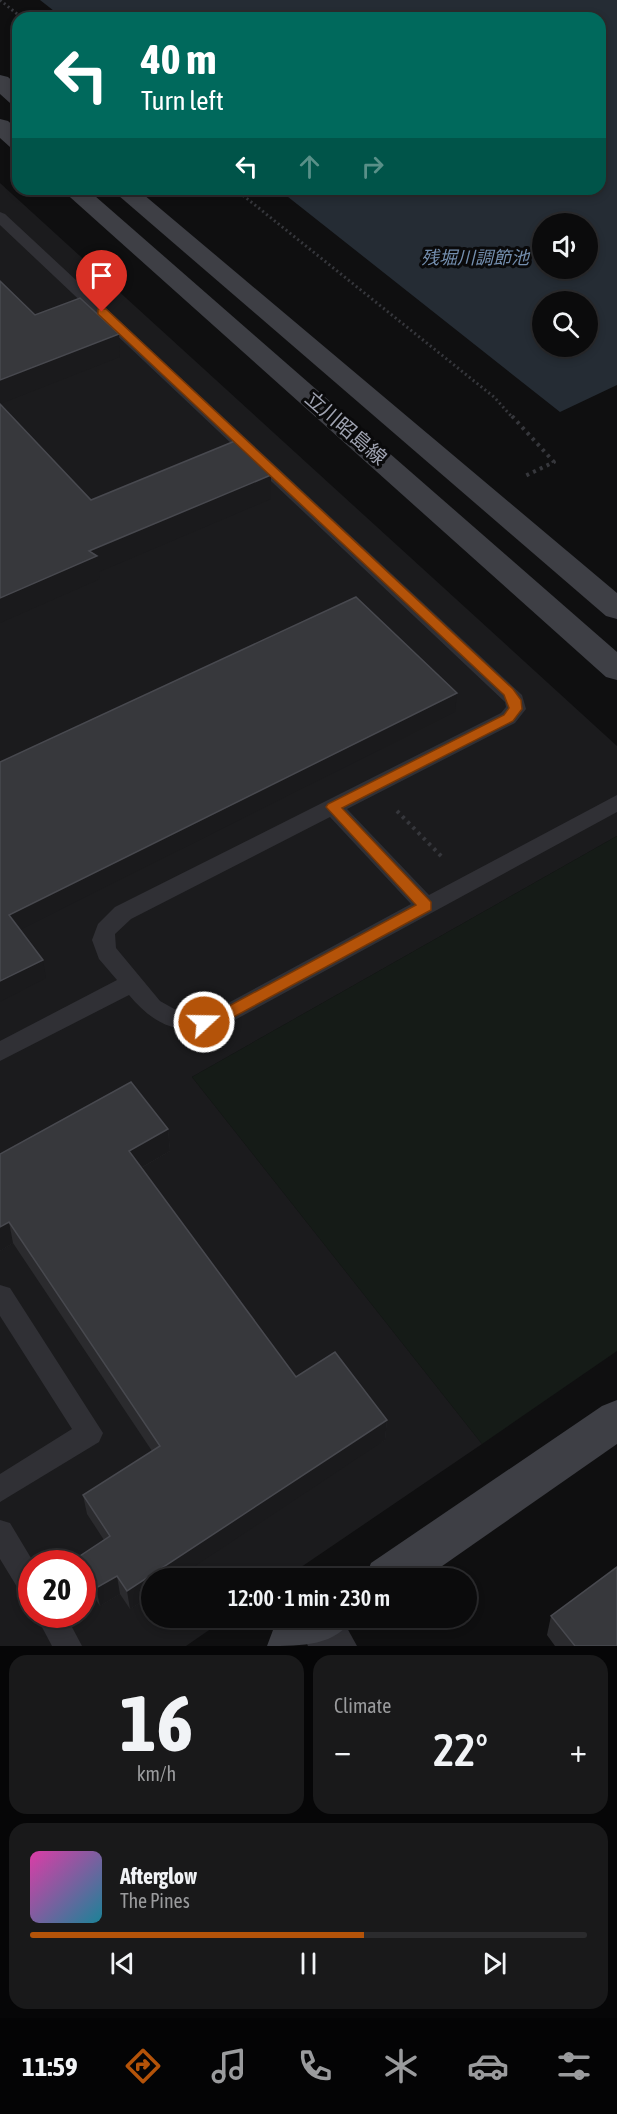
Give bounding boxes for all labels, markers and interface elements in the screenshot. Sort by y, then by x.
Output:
text: 40 m [141,35,216,83]
icon: left [42,36,120,114]
text: Turn left [141,85,224,116]
icon: left [230,150,263,183]
icon: ahead [293,150,326,183]
icon: right [356,150,389,183]
map controls [532,213,598,357]
button: sound [532,213,598,279]
water label: 残堀川調節池 [421,247,531,268]
pin [76,250,127,312]
icon: arrive [85,259,118,292]
button: search [532,291,598,357]
street label: 立川昭島線 [301,386,392,469]
position arrow [172,990,236,1054]
speed limit sign: 20 [18,1550,96,1628]
text: 12:00 · 1 min · 230 m [228,1585,390,1611]
text: 16 [120,1678,193,1768]
text: Climate [334,1694,391,1717]
text: 22° [433,1724,488,1776]
text: − [334,1731,351,1769]
text: + [570,1731,587,1769]
text: km/h [137,1762,176,1785]
text: Afterglow [120,1863,197,1889]
text: The Pines [120,1889,190,1912]
icon: previous [106,1947,139,1980]
icon: pause [292,1947,325,1980]
icon: next [478,1947,511,1980]
icon: directions [122,2045,164,2087]
icon: music [208,2045,250,2087]
icon: phone [294,2045,336,2087]
icon: climate [380,2045,422,2087]
icon: car [467,2045,509,2087]
icon: filters [553,2045,595,2087]
text: 11:59 [22,2051,78,2082]

